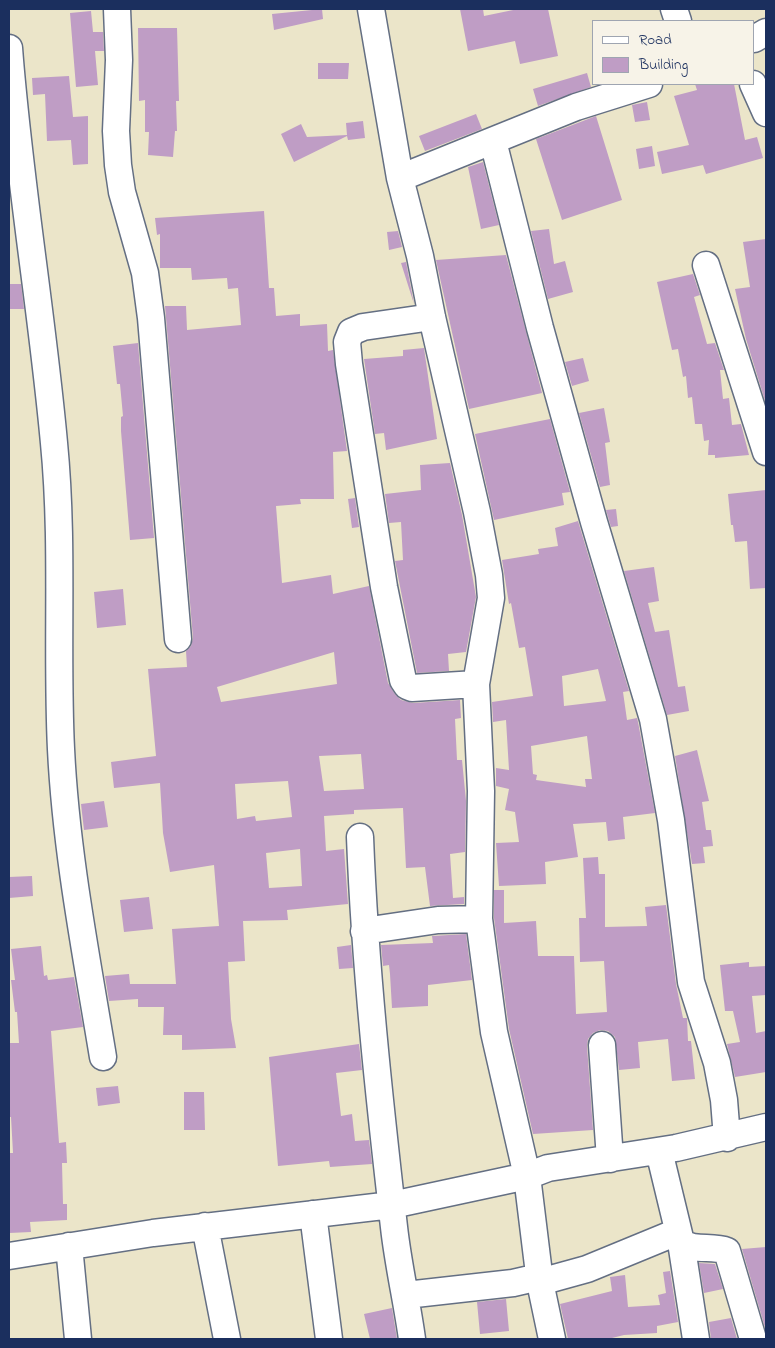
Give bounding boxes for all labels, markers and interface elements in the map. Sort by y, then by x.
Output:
legend [592,20,755,85]
text: Road [639,29,672,51]
text: Building [639,54,688,76]

